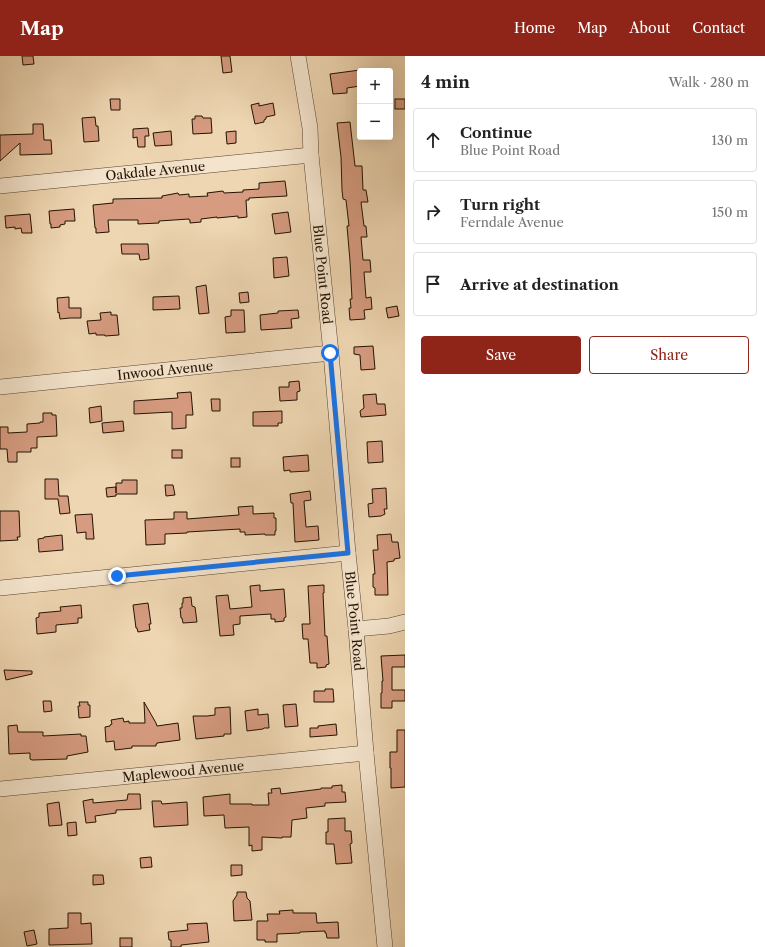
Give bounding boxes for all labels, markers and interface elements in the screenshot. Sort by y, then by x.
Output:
text: Map [20,17,64,40]
text: Home [514,19,555,37]
text: Map [577,19,607,37]
text: About [629,19,670,37]
text: Contact [692,19,745,37]
map controls [357,68,393,140]
button: + [357,68,393,104]
text: 4 min [421,72,470,92]
text: Walk · 280 m [668,74,749,90]
button: − [357,104,393,140]
text: Continue [460,123,532,142]
icon: ahead [422,129,444,151]
text: 130 m [712,132,748,148]
text: Blue Point Road [460,142,560,158]
street label: Oakdale Avenue [105,158,206,183]
text: Turn right [460,195,540,214]
icon: right [422,201,444,223]
text: 150 m [712,204,748,220]
text: Ferndale Avenue [460,214,564,230]
street label: Blue Point Road [310,224,336,325]
icon: arrive [422,273,444,295]
text: Arrive at destination [460,275,619,294]
button: Save [421,336,581,374]
button: Share [589,336,749,374]
route start [321,344,339,362]
street label: Inwood Avenue [116,357,214,383]
route end [108,567,126,585]
street label: Blue Point Road [342,570,367,672]
street label: Maplewood Avenue [121,757,245,785]

